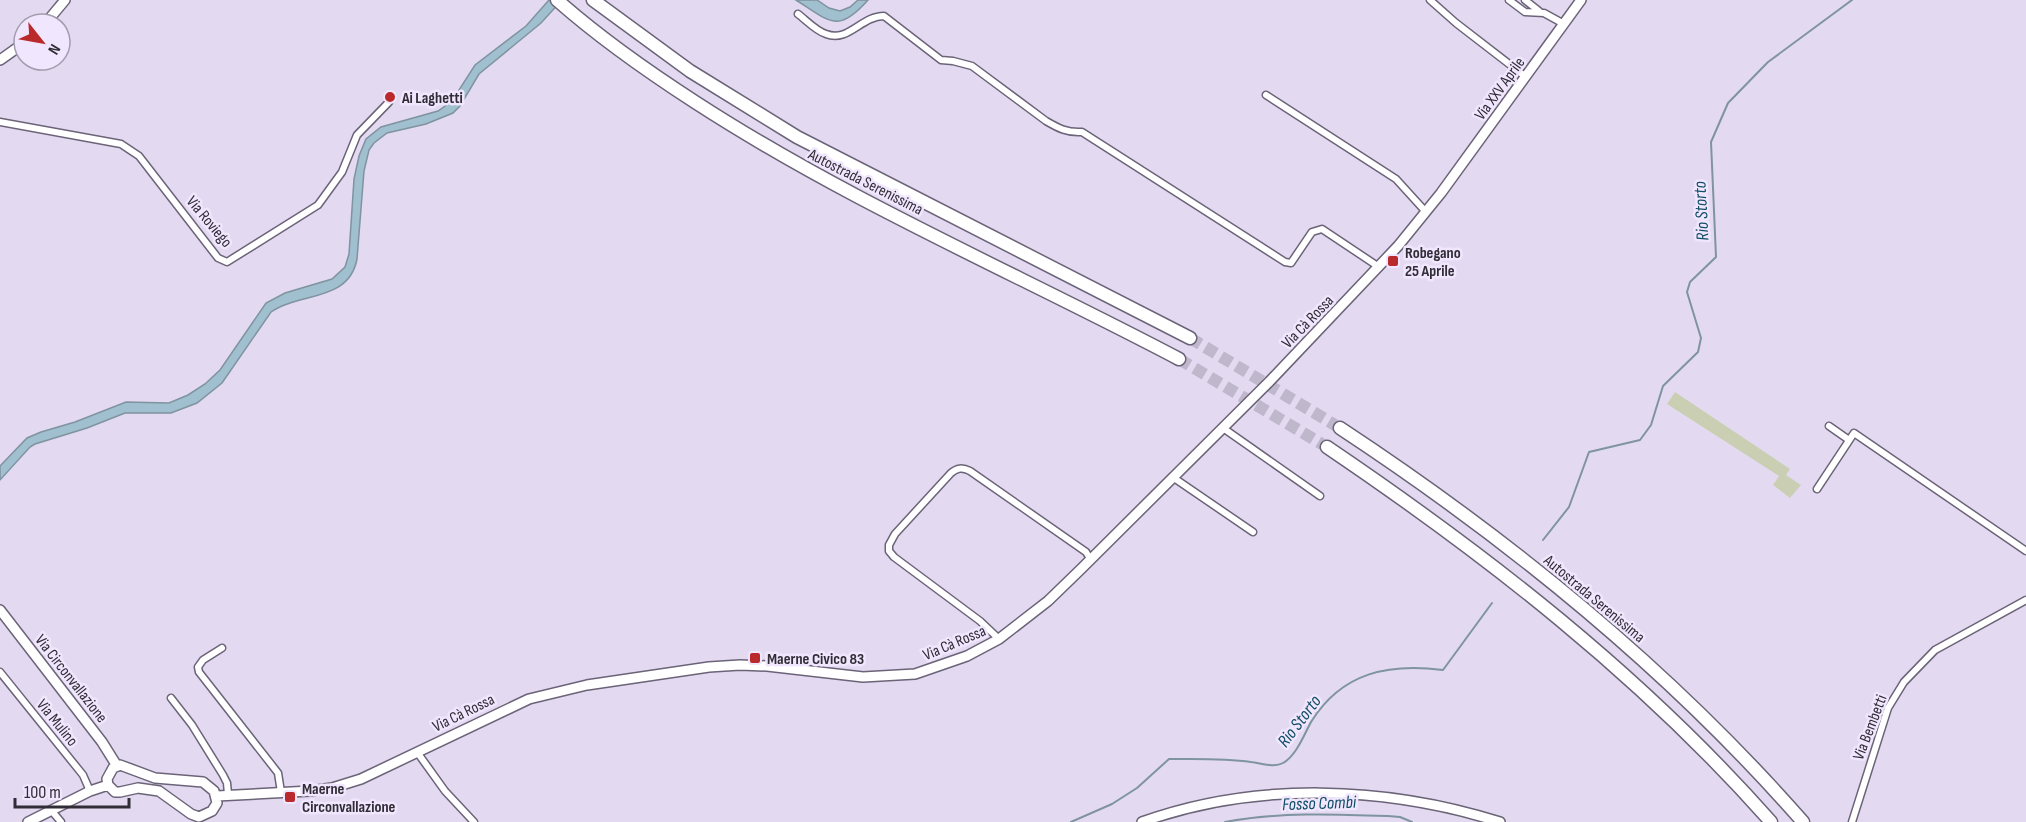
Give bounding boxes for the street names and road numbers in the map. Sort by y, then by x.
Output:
street label: Via XXV Aprile [1471,54,1529,124]
street label: Autostrada Serenissima [804,145,926,219]
street label: Via Roviego [182,192,236,251]
street label: Via Cà Rossa [1278,292,1338,352]
street label: Autostrada Serenissima [1539,551,1648,647]
street label: Via Cà Rossa [920,622,989,665]
street label: Via Circonvallazione [31,631,111,727]
street label: Via Cà Rossa [430,690,498,736]
street label: Via Bembetti [1849,692,1892,763]
street label: Via Mulino [32,696,81,750]

